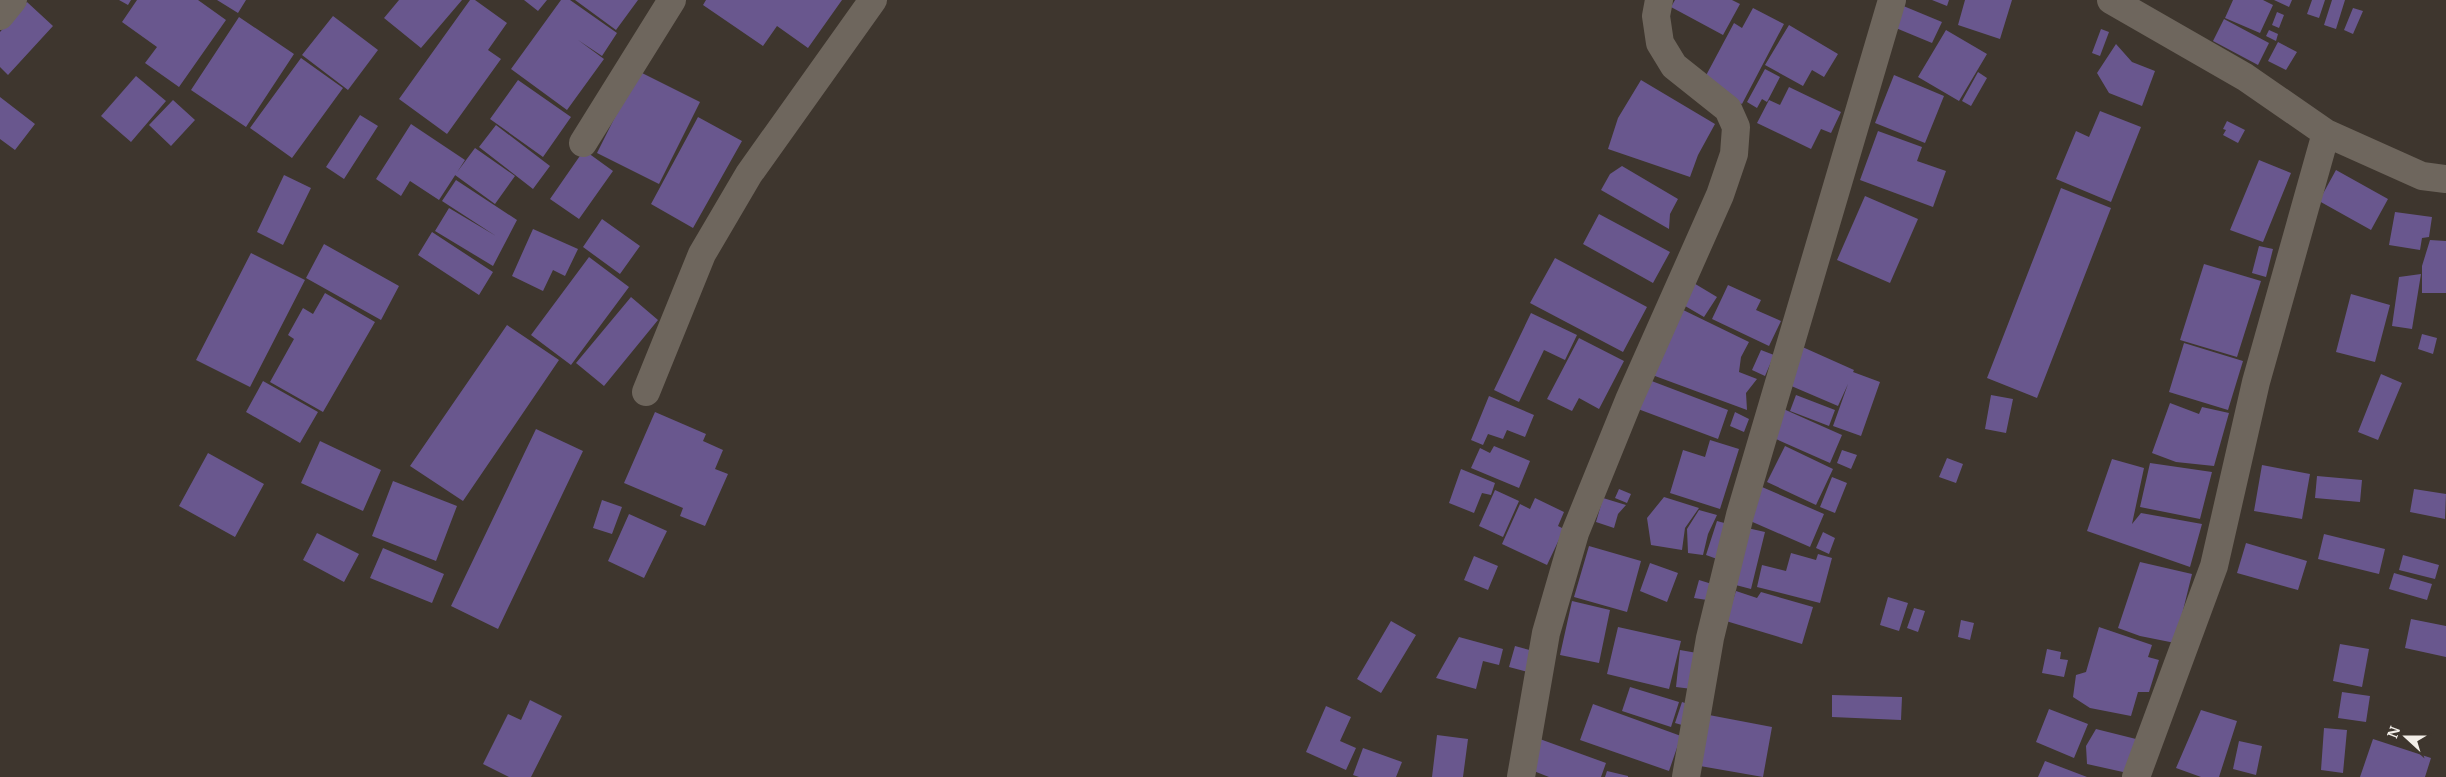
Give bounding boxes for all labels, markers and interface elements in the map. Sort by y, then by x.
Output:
north arrow [2381,712,2431,762]
text: N [2383,724,2404,741]

